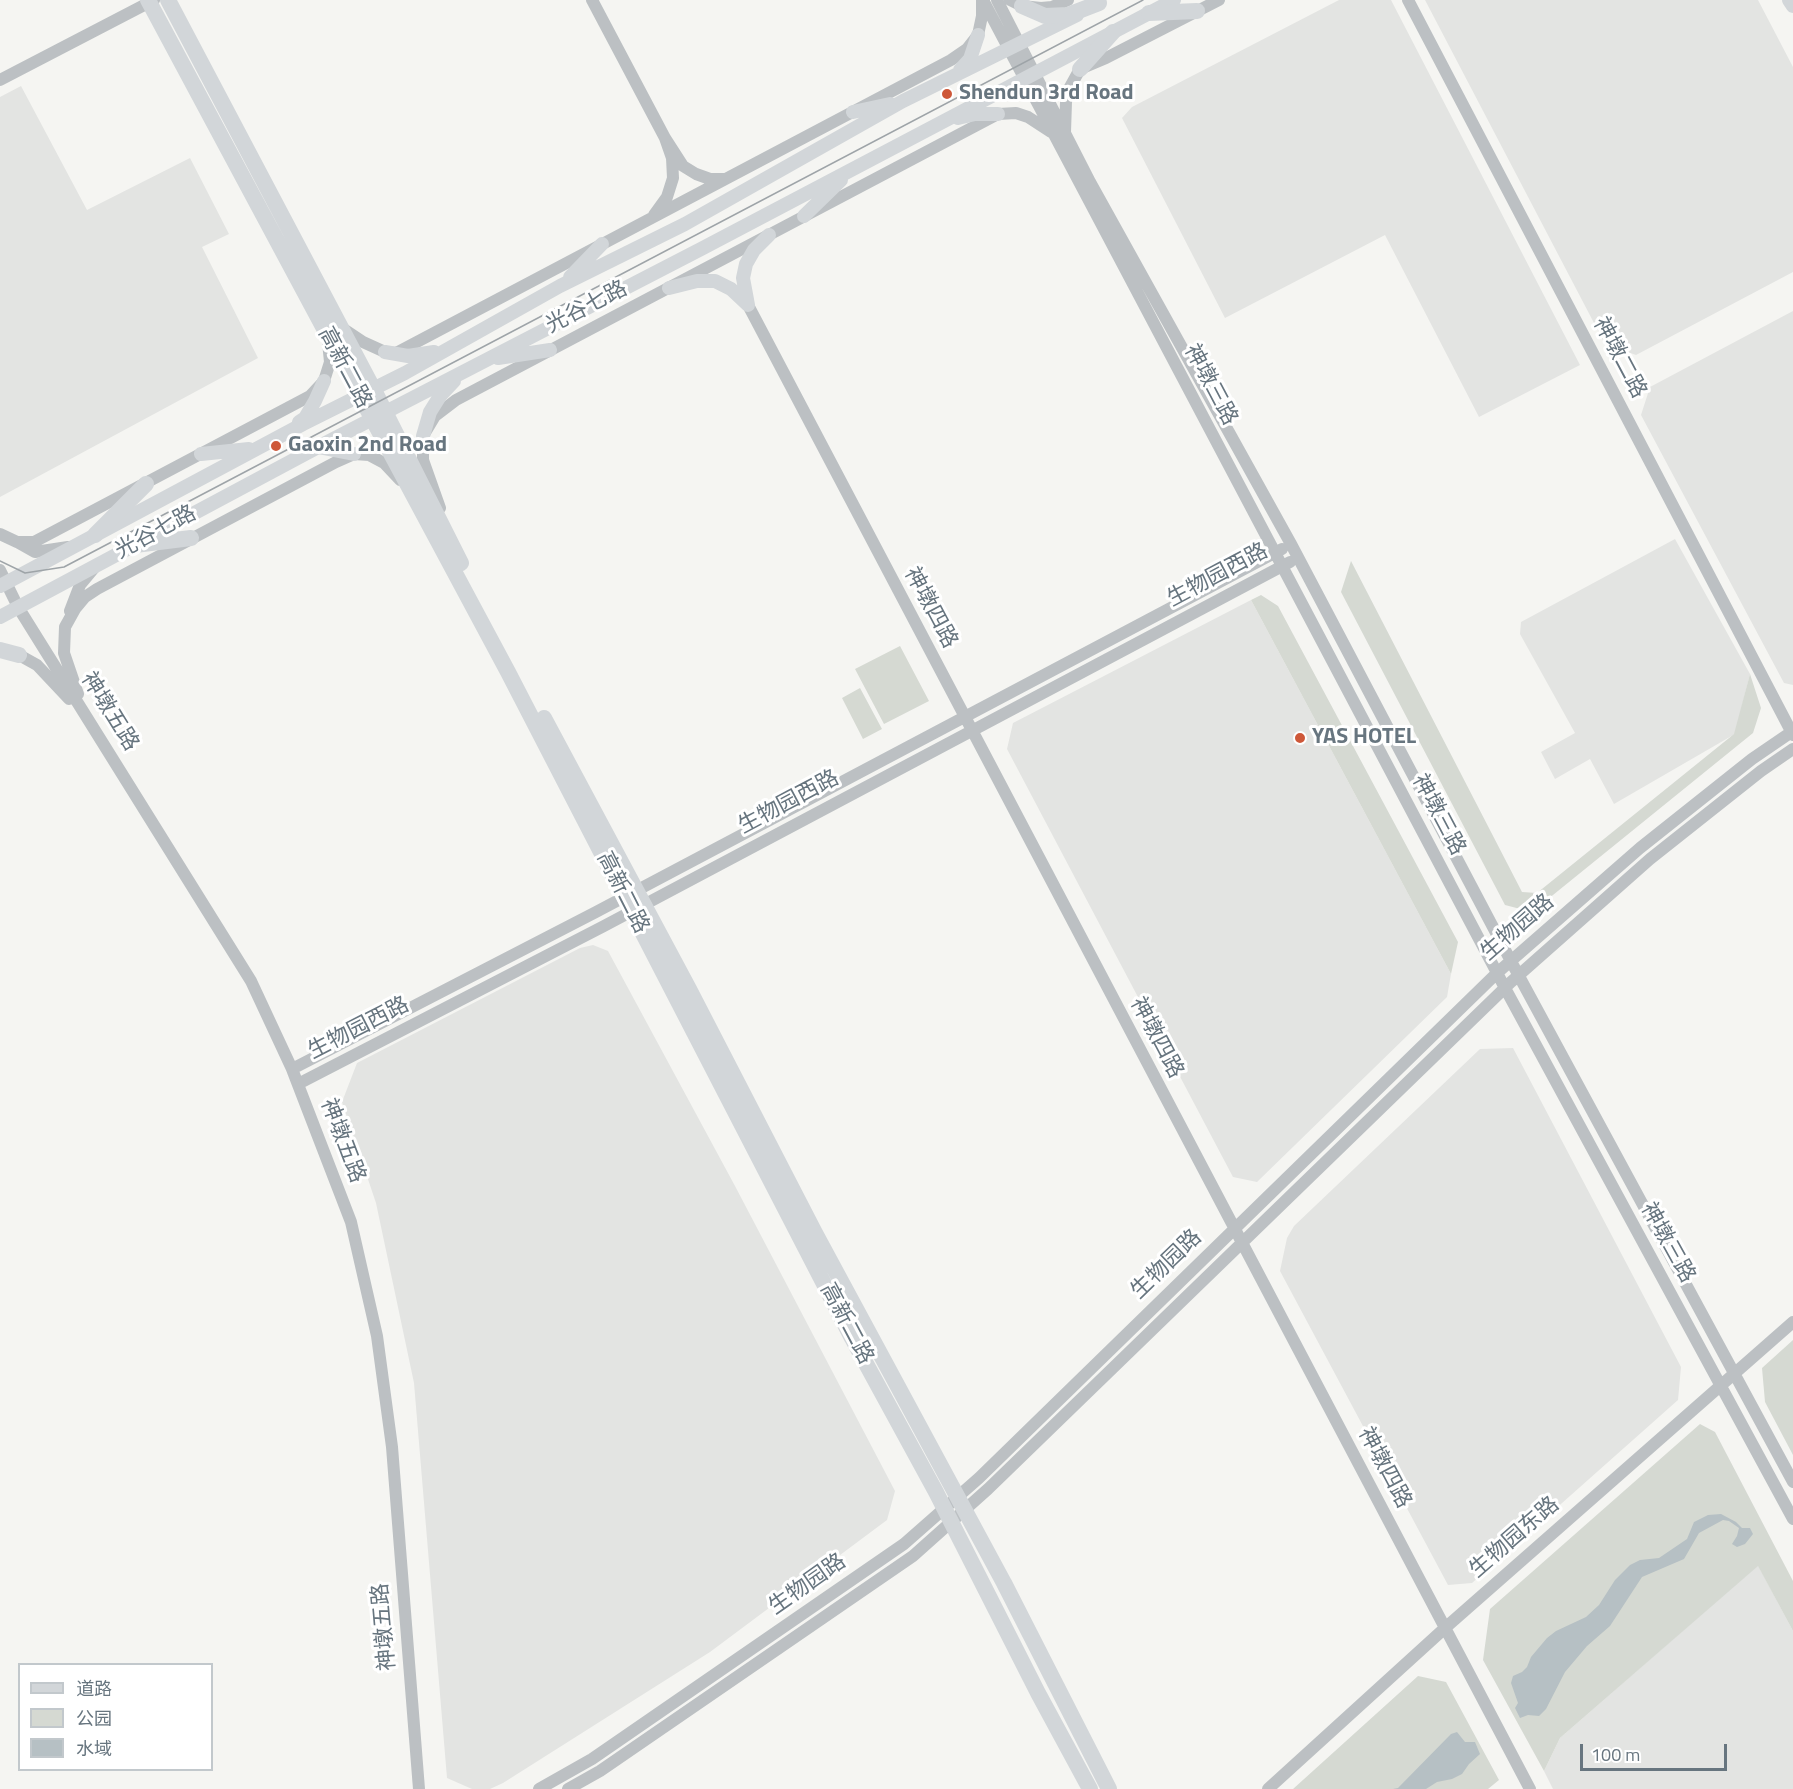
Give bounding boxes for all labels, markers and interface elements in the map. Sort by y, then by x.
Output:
place label: Shendun 3rd Road [959,81,1134,107]
marker: Shendun 3rd Road [940,87,954,101]
street label: 光谷七路 [542,276,632,340]
street label: 神墩二路 [1587,313,1651,403]
street label: 高新二路 [312,323,376,413]
street label: 神墩三路 [1178,340,1242,430]
place label: Gaoxin 2nd Road [288,433,447,459]
marker: Gaoxin 2nd Road [269,439,283,453]
street label: 光谷七路 [111,501,201,565]
street label: 生物园西路 [1163,539,1273,613]
street label: 神墩四路 [898,563,962,653]
street label: 神墩五路 [74,668,144,756]
place label: YAS HOTEL [1312,725,1416,751]
marker: YAS HOTEL [1293,731,1307,745]
street label: 生物园西路 [734,766,844,840]
street label: 神墩三路 [1406,770,1470,860]
street label: 高新二路 [590,848,654,938]
street label: 生物园路 [1476,889,1560,967]
street label: 生物园西路 [304,992,414,1066]
street label: 神墩四路 [1124,993,1188,1083]
street label: 神墩五路 [314,1095,370,1187]
street label: 神墩三路 [1634,1198,1700,1288]
street label: 生物园路 [1126,1225,1208,1305]
street label: 高新二路 [814,1279,878,1369]
street label: 神墩四路 [1352,1423,1416,1513]
street label: 生物园东路 [1465,1492,1565,1584]
street label: 生物园路 [764,1549,852,1621]
street label: 神墩五路 [368,1582,402,1672]
legend [18,1663,213,1771]
text: 道路 [76,1675,112,1702]
text: 公园 [76,1705,112,1732]
scale bar [1583,1732,1730,1770]
text: 水域 [76,1735,112,1762]
text: 100 m [1591,1741,1640,1768]

